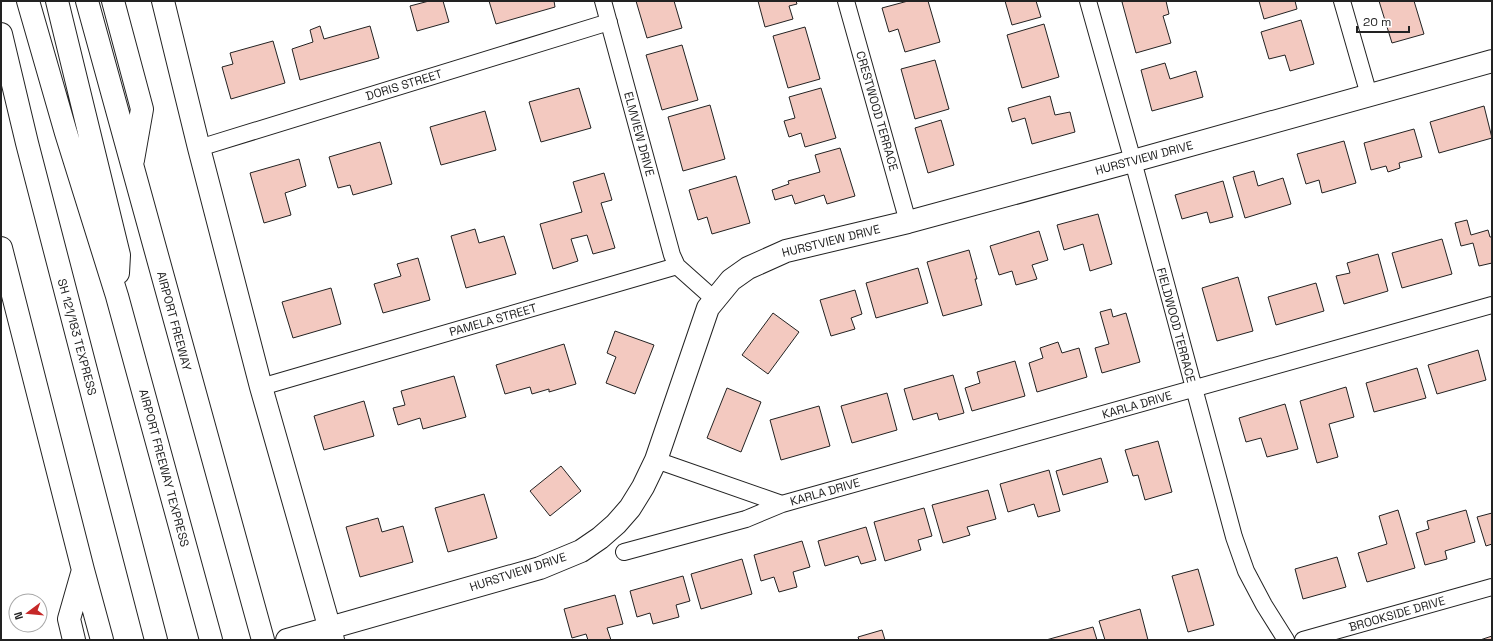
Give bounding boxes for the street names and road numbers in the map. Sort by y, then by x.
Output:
street label: CRESTWOOD TERRACE [852,49,902,173]
street label: DORIS STREET [364,66,444,104]
street label: ELMVIEW DRIVE [620,90,658,178]
street label: HURSTVIEW DRIVE [1093,137,1195,179]
street label: HURSTVIEW DRIVE [780,221,882,261]
street label: FIELDWOOD TERRACE [1153,266,1199,384]
street label: AIRPORT FREEWAY [153,270,195,373]
street label: SH 121/183 TEXPRESS [54,277,100,397]
street label: PAMELA STREET [447,300,539,340]
street label: AIRPORT FREEWAY TEXPRESS [135,387,193,549]
street label: KARLA DRIVE [1100,387,1174,423]
street label: KARLA DRIVE [788,474,862,510]
street label: HURSTVIEW DRIVE [468,549,569,595]
street label: BROOKSIDE DRIVE [1347,593,1447,635]

